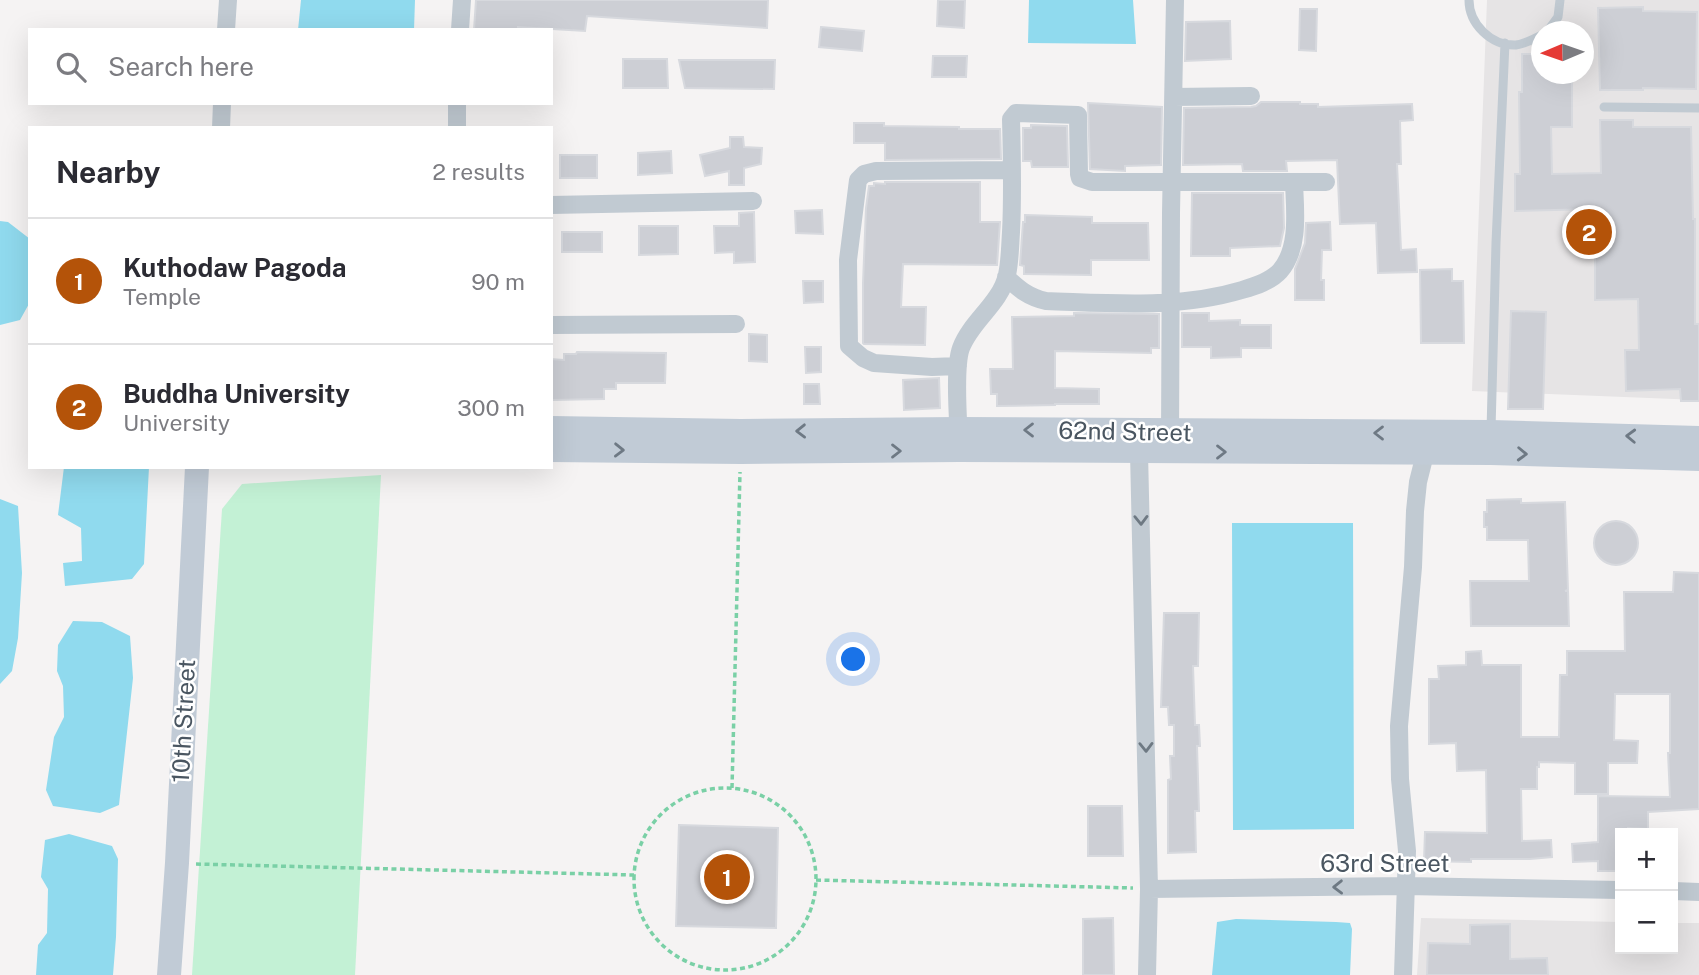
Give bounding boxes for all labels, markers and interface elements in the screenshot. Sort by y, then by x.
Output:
north arrow [1531,21,1594,84]
search box [28,28,553,105]
icon: search [52,48,90,86]
text: Search here [108,51,254,82]
text: Nearby [56,154,160,190]
text: 2 results [432,158,525,185]
pin: 2 [1566,206,1612,258]
text: Kuthodaw Pagoda [123,252,347,283]
text: 1 [74,268,84,295]
text: 90 m [471,268,525,295]
text: Temple [123,283,201,310]
text: Buddha University [123,378,350,409]
text: 2 [72,394,86,421]
text: 300 m [457,394,525,421]
text: University [123,409,230,436]
street label: 62nd Street [1058,416,1192,446]
one-way arrow [1023,422,1034,438]
one-way arrow [796,423,807,438]
one-way arrow [1373,425,1384,440]
one-way arrow [1625,428,1636,443]
one-way arrow [615,442,625,458]
one-way arrow [891,443,902,459]
one-way arrow [1216,445,1227,460]
one-way arrow [1517,446,1528,461]
one-way arrow [1133,515,1148,526]
your location [836,642,870,676]
street label: 10th Street [166,659,200,783]
one-way arrow [1138,742,1153,753]
map controls [1615,828,1678,954]
button: + [1615,828,1678,891]
street label: 63rd Street [1320,849,1450,877]
pin: 1 [704,851,750,903]
one-way arrow [1332,879,1343,895]
button: − [1615,891,1678,954]

